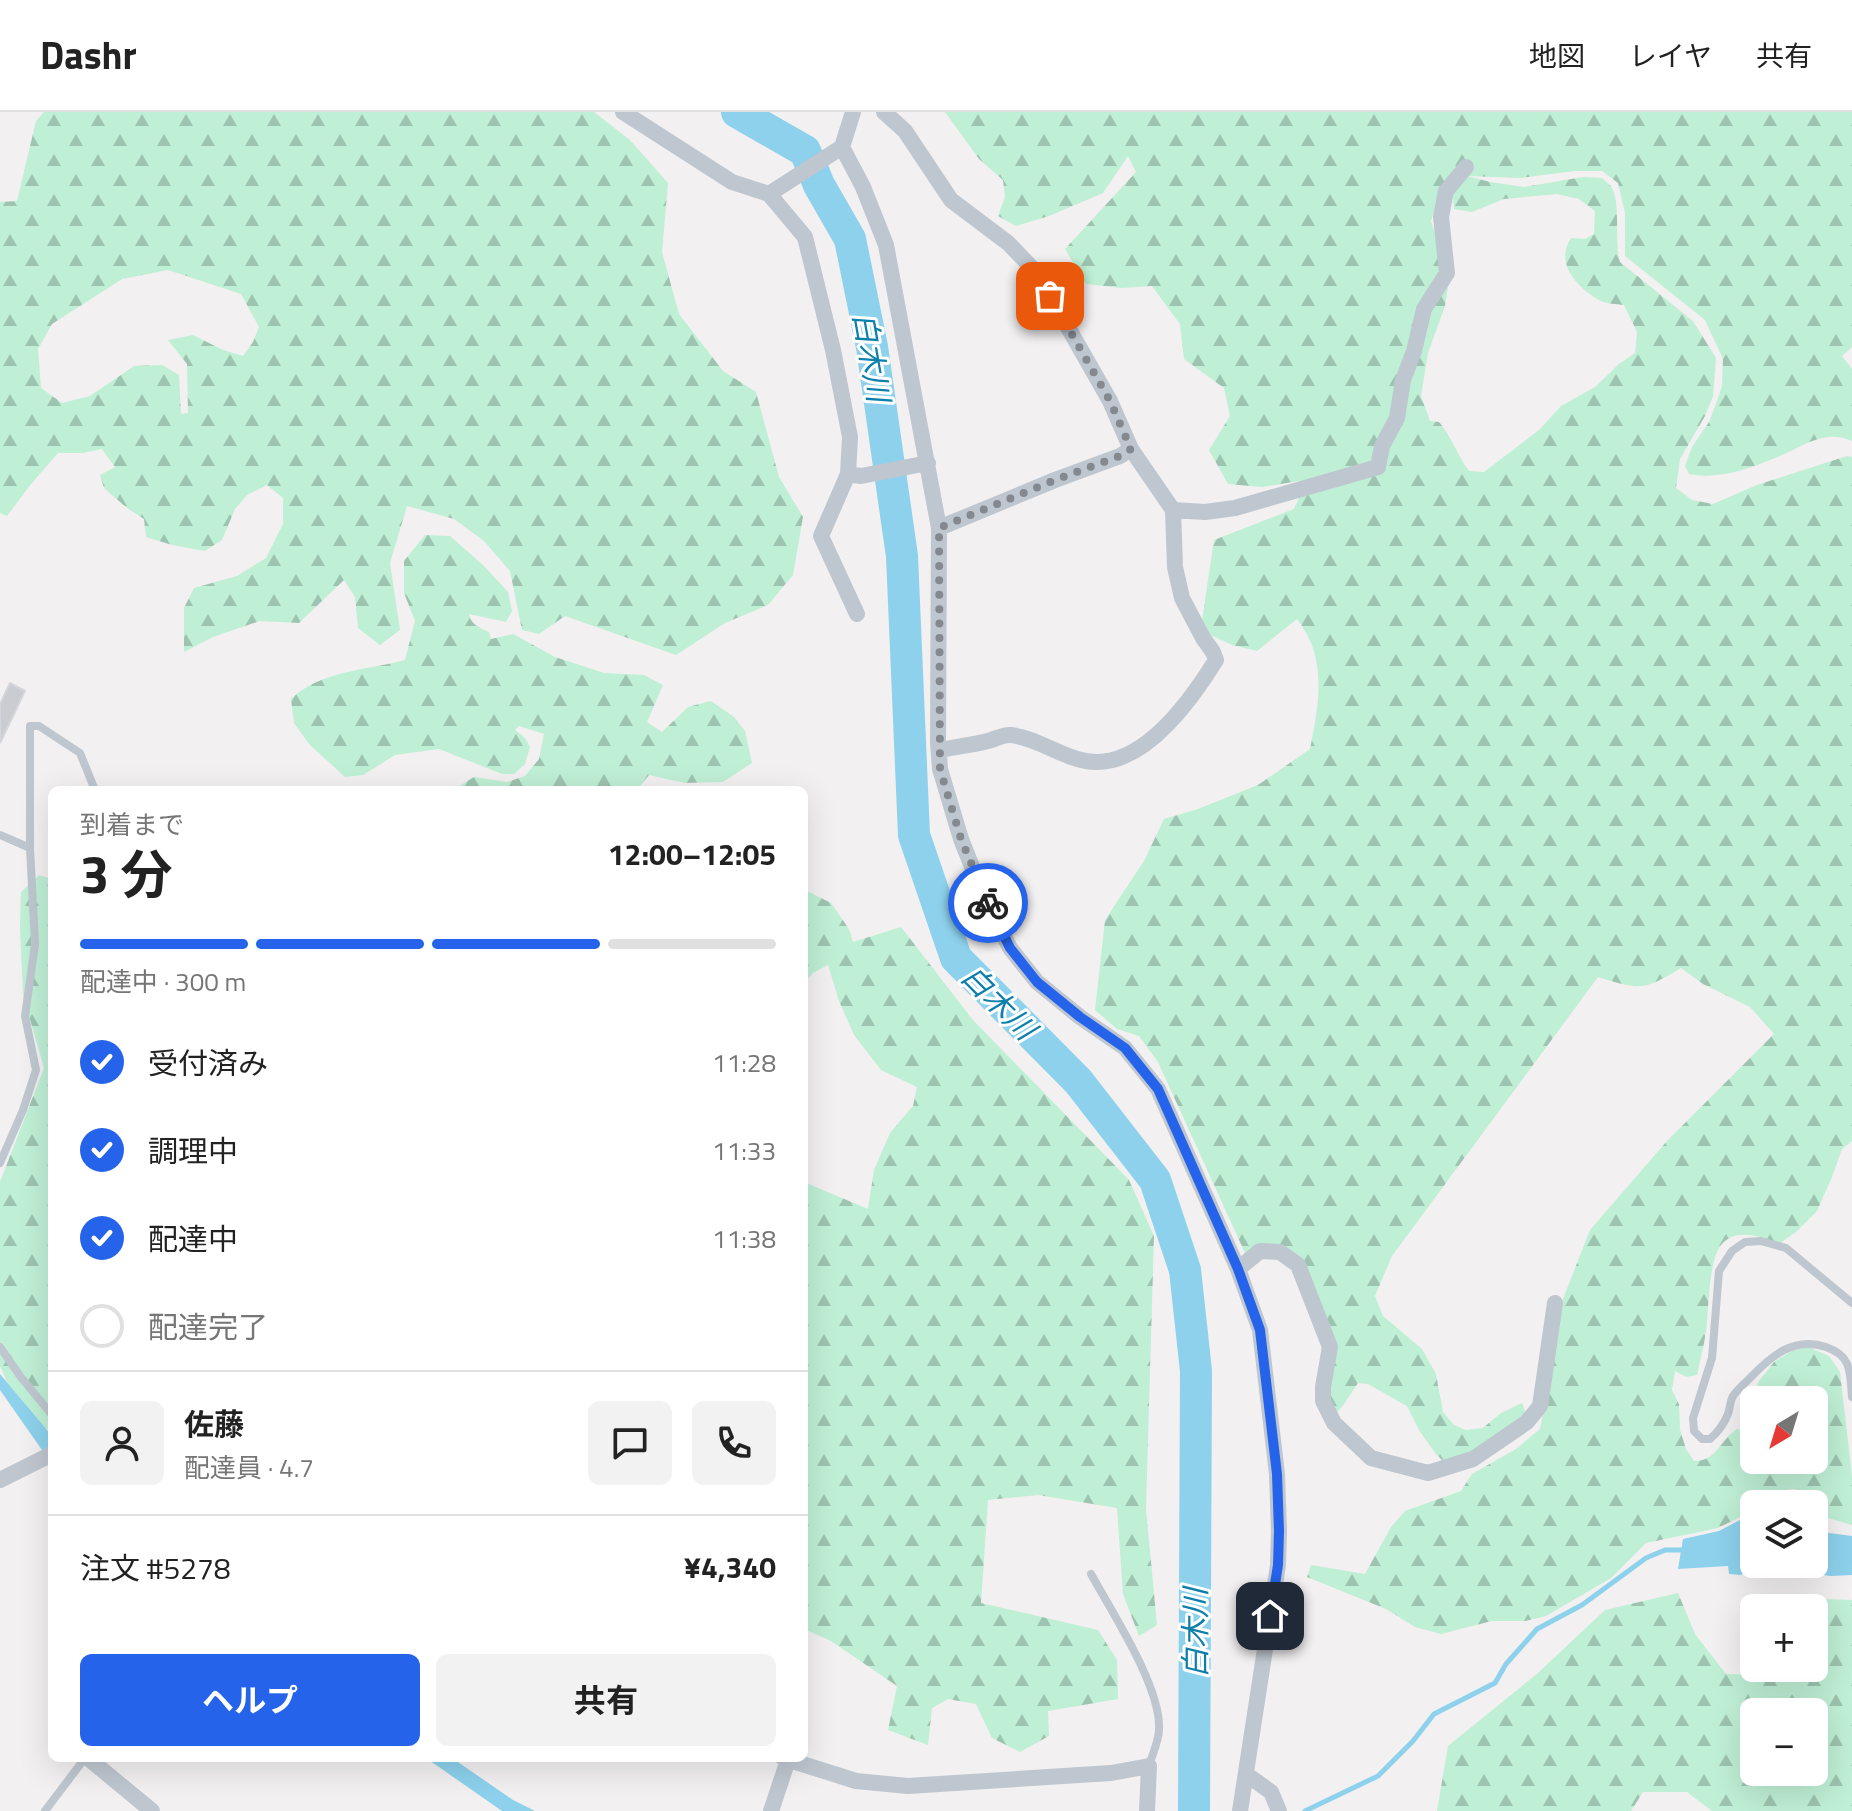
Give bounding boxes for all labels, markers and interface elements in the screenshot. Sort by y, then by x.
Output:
text: Dashr [40,26,137,84]
text: 地図 [1529,34,1585,77]
text: レイヤ [1629,34,1712,77]
text: 共有 [1756,34,1812,77]
pin [1016,262,1084,330]
icon: bag [1028,274,1072,318]
water label: 白木川 [842,309,903,408]
text: 到着まで [80,805,184,844]
text: 12:00–12:05 [608,831,776,877]
text: 3 分 [80,834,173,913]
courier [948,863,1028,943]
icon: bike [966,881,1010,925]
water label: 白木川 [951,954,1049,1052]
text: 配達中 · 300 m [80,962,246,1001]
icon: check [80,1040,124,1084]
text: 受付済み [148,1040,268,1086]
text: 11:28 [712,1043,776,1082]
icon: check [80,1128,124,1172]
text: 調理中 [148,1128,238,1174]
text: 11:33 [712,1131,776,1170]
icon: check [80,1216,124,1260]
text: 配達中 [148,1216,238,1262]
text: 11:38 [712,1219,776,1258]
text: 配達完了 [148,1304,268,1350]
north arrow [1740,1386,1828,1474]
map controls [1740,1386,1828,1786]
button: person [80,1401,164,1485]
text: 佐藤 [184,1401,244,1447]
button: chat [588,1401,672,1485]
button: phone [692,1401,776,1485]
text: 配達員 · 4.7 [184,1448,314,1487]
button: layers [1740,1490,1828,1578]
text: ¥4,340 [684,1544,776,1590]
text: 注文 #5278 [80,1545,231,1591]
pin [1236,1582,1304,1650]
water label: 白木川 [1172,1585,1218,1678]
icon: home [1248,1594,1292,1638]
button: + [1740,1594,1828,1682]
button: ヘルプ [80,1654,420,1746]
button: 共有 [436,1654,776,1746]
button: − [1740,1698,1828,1786]

